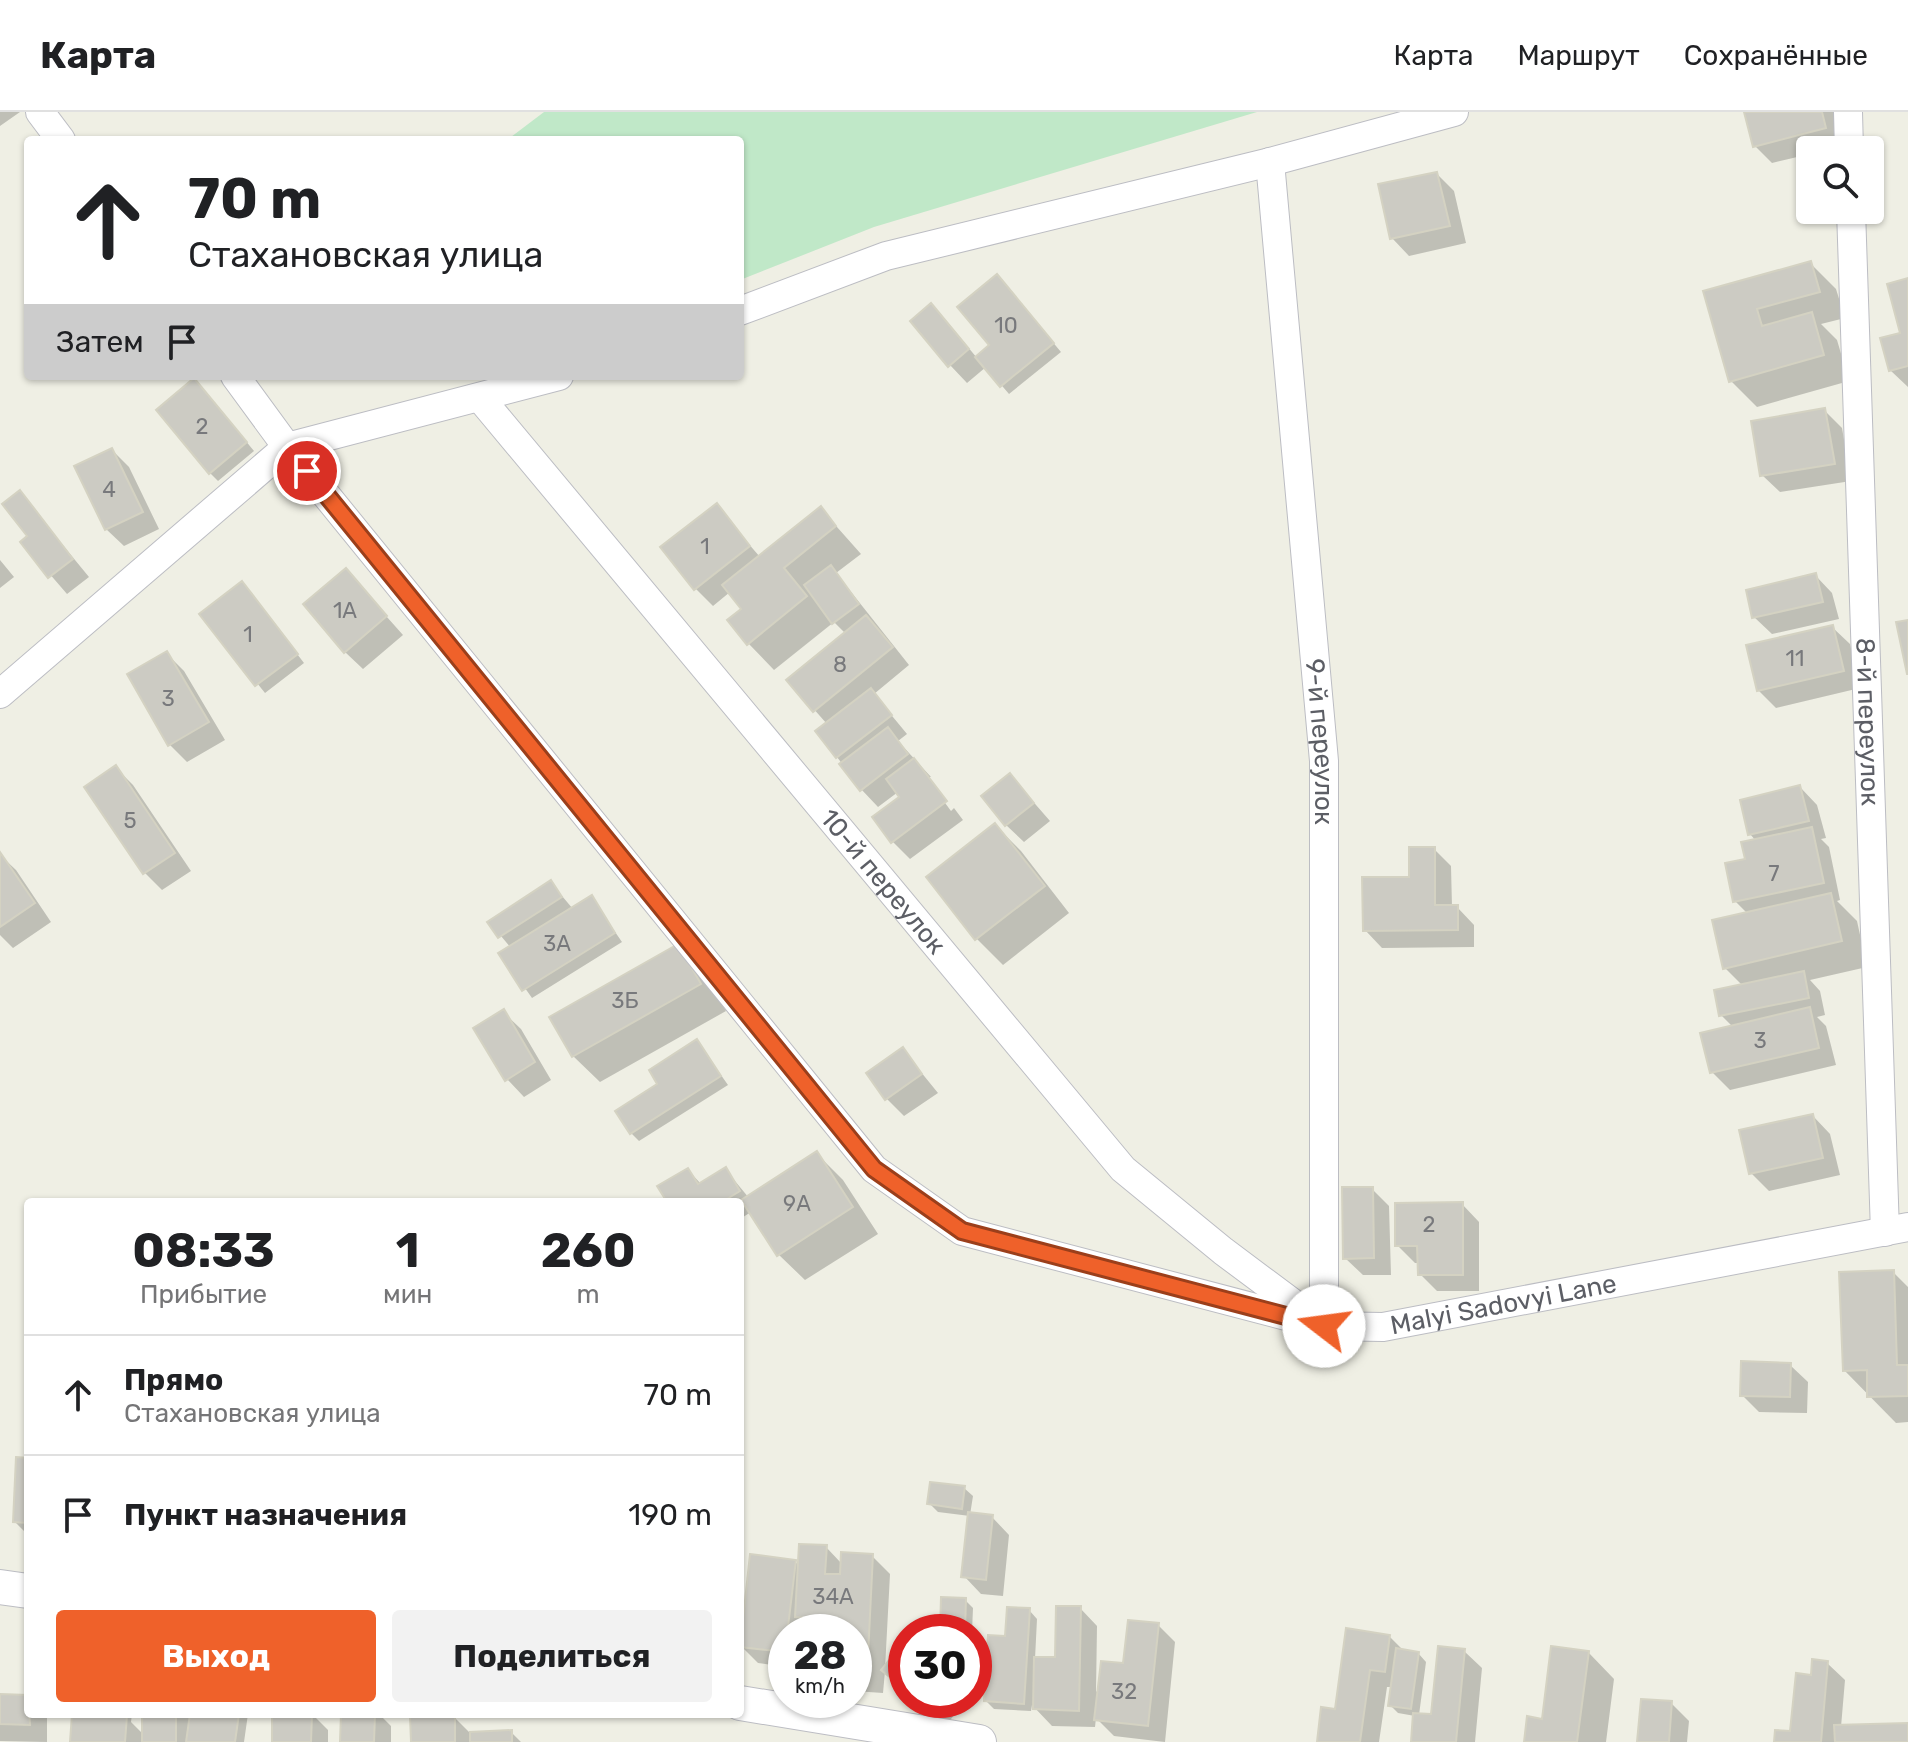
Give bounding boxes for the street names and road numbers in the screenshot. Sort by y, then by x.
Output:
street label: 8-й переулок [1849,637,1886,806]
street label: 9-й переулок [1299,657,1340,825]
street label: 10-й переулок [813,803,952,961]
street label: Malyi Sadovyi Lane [1388,1268,1619,1341]

